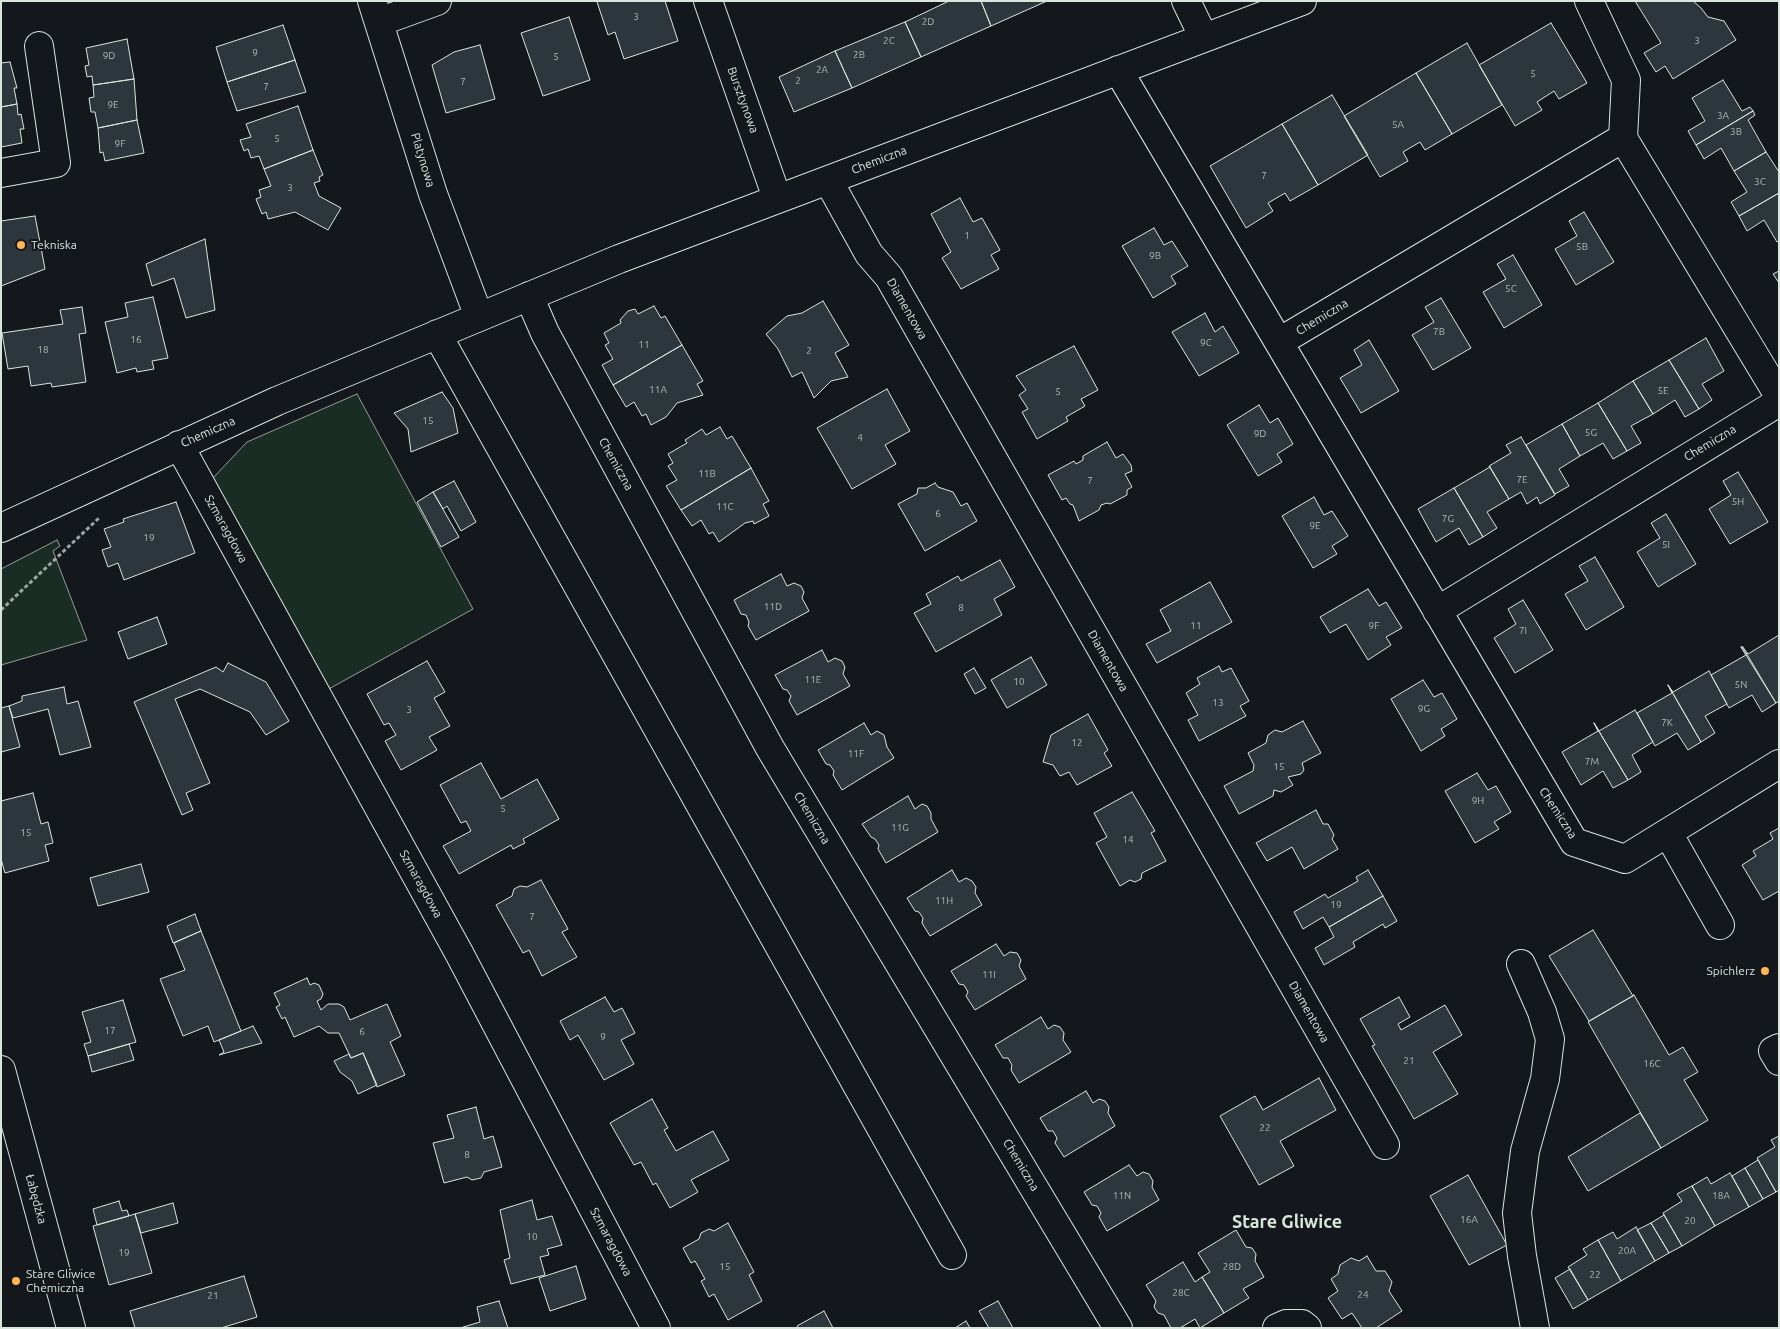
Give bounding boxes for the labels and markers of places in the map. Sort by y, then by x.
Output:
place label: Tekniska [31,238,77,252]
marker: Tekniska [15,239,27,251]
place label: Spichlerz [1706,964,1755,978]
marker: Spichlerz [1759,965,1771,977]
place label: Stare Gliwice Chemiczna [26,1267,95,1295]
marker: Stare Gliwice Chemiczna [10,1275,22,1287]

